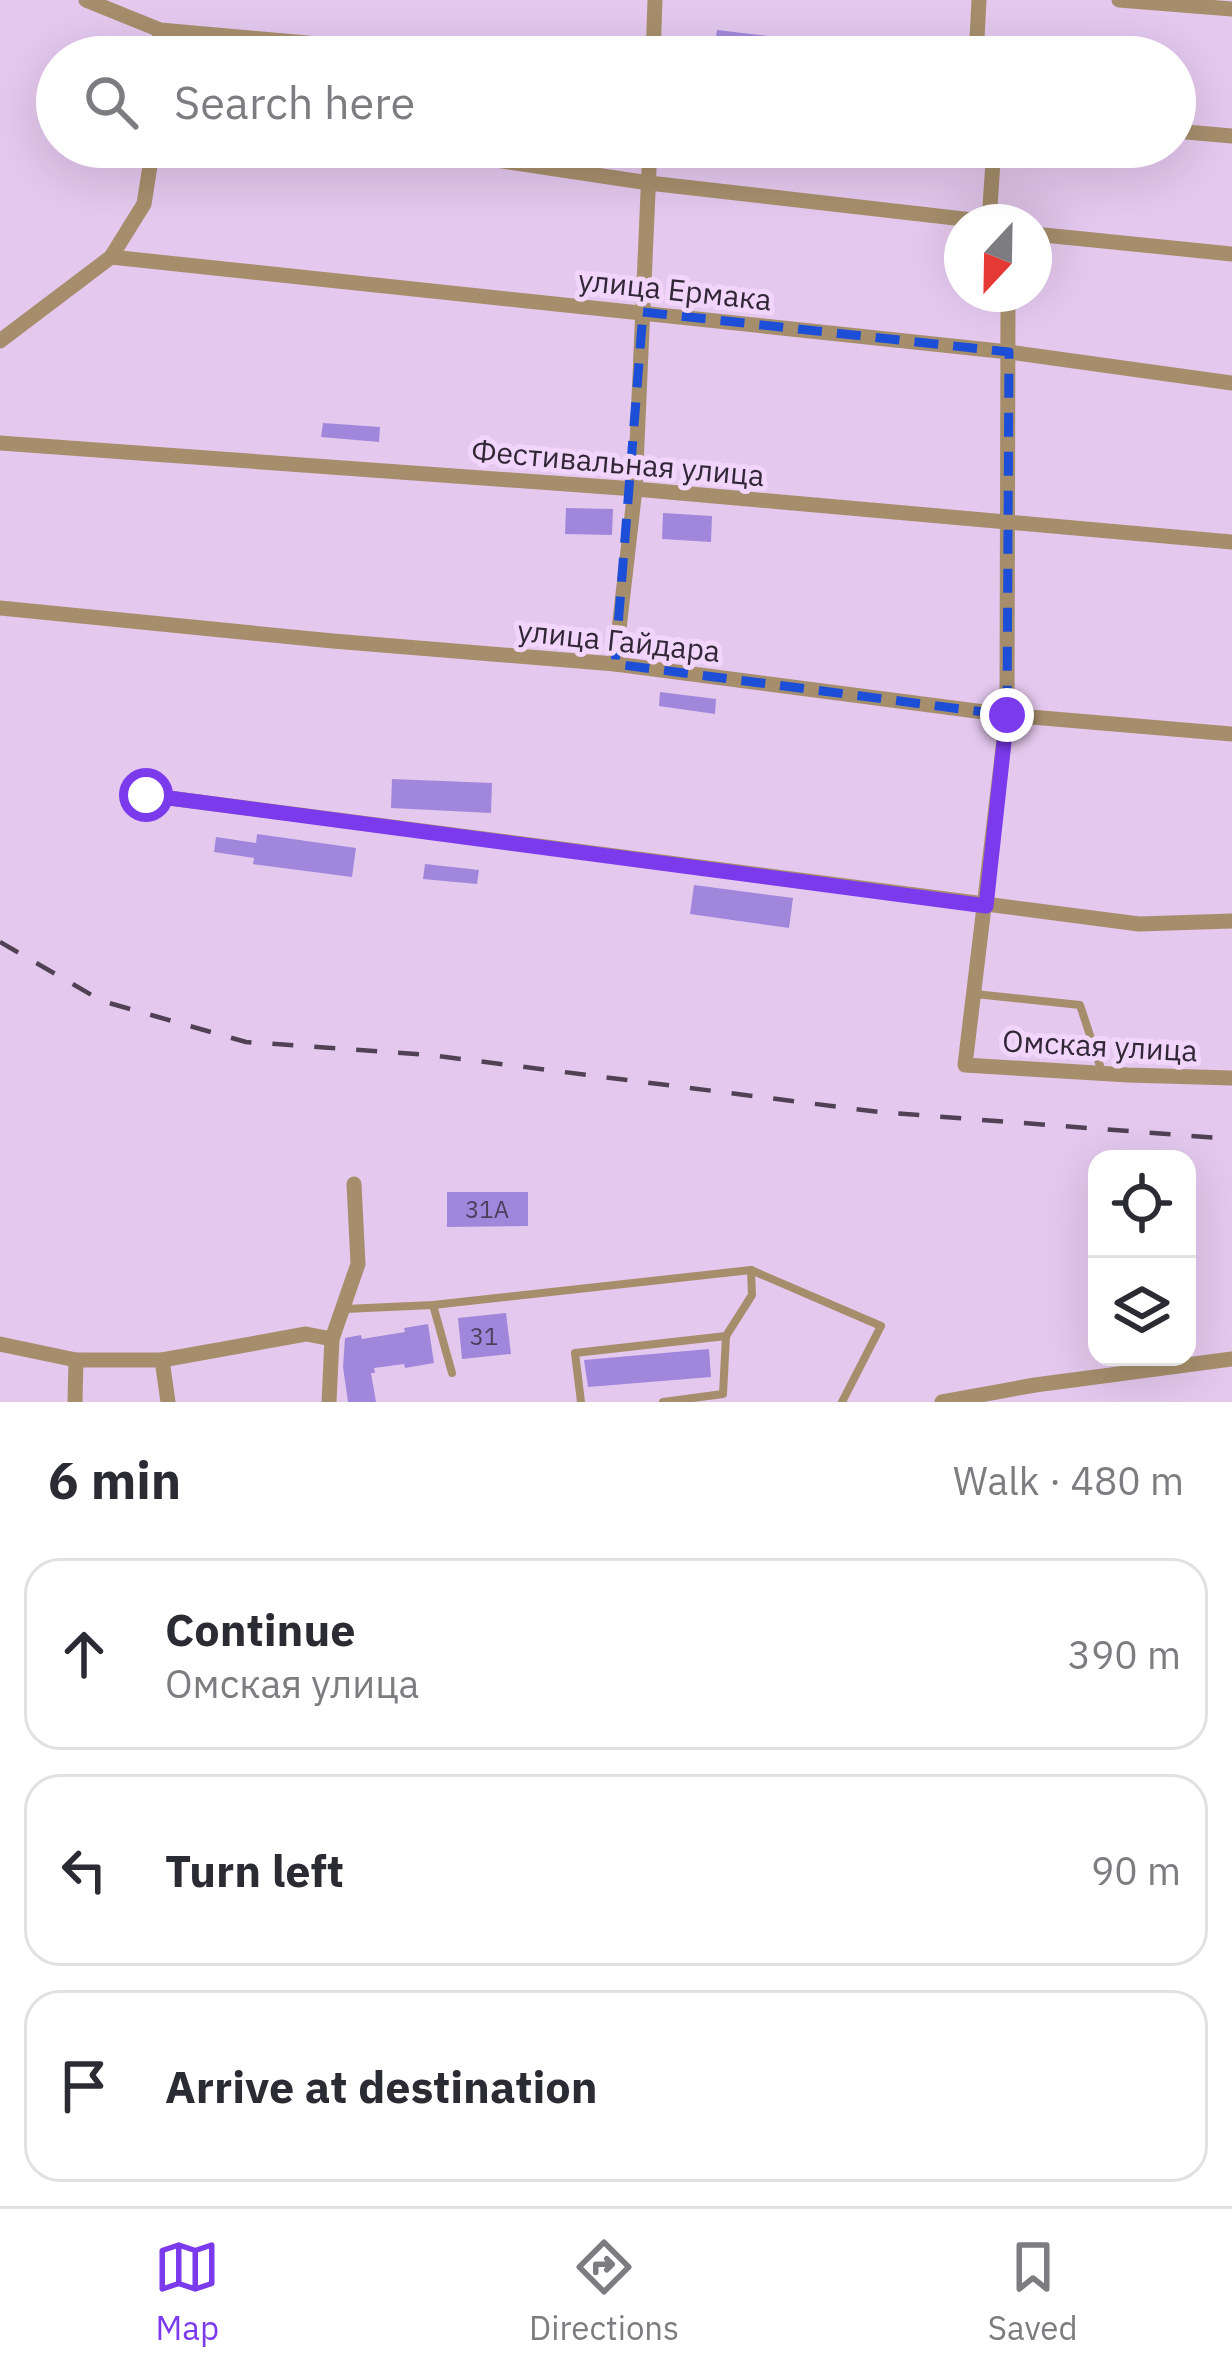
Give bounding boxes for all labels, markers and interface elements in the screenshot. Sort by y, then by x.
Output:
search box [36,36,1196,168]
icon: search [78,69,144,135]
text: Search here [174,73,415,131]
north arrow [944,204,1052,312]
street label: улица Ермака [576,259,774,319]
street label: Фестивальная улица [470,430,766,494]
street label: улица Гайдара [516,610,722,670]
route end [980,688,1034,742]
route start [119,768,173,822]
street label: Омская улица [1001,1020,1199,1070]
map controls [1088,1150,1196,1366]
button: locate [1088,1150,1196,1258]
house number: 31А [465,1193,509,1225]
button: layers [1088,1258,1196,1366]
house number: 31 [470,1320,498,1352]
text: 6 min [48,1447,181,1513]
text: Walk · 480 m [953,1455,1184,1506]
text: Continue [165,1600,356,1658]
icon: ahead [51,1621,117,1687]
text: 390 m [1068,1629,1181,1680]
text: Омская улица [165,1658,419,1709]
icon: left [51,1837,117,1903]
text: Turn left [165,1841,344,1899]
text: 90 m [1091,1845,1181,1896]
icon: arrive [51,2053,117,2119]
text: Arrive at destination [165,2057,598,2115]
tab: Map [154,2234,220,2349]
tab: Directions [529,2234,679,2349]
tab: Saved [988,2234,1078,2349]

